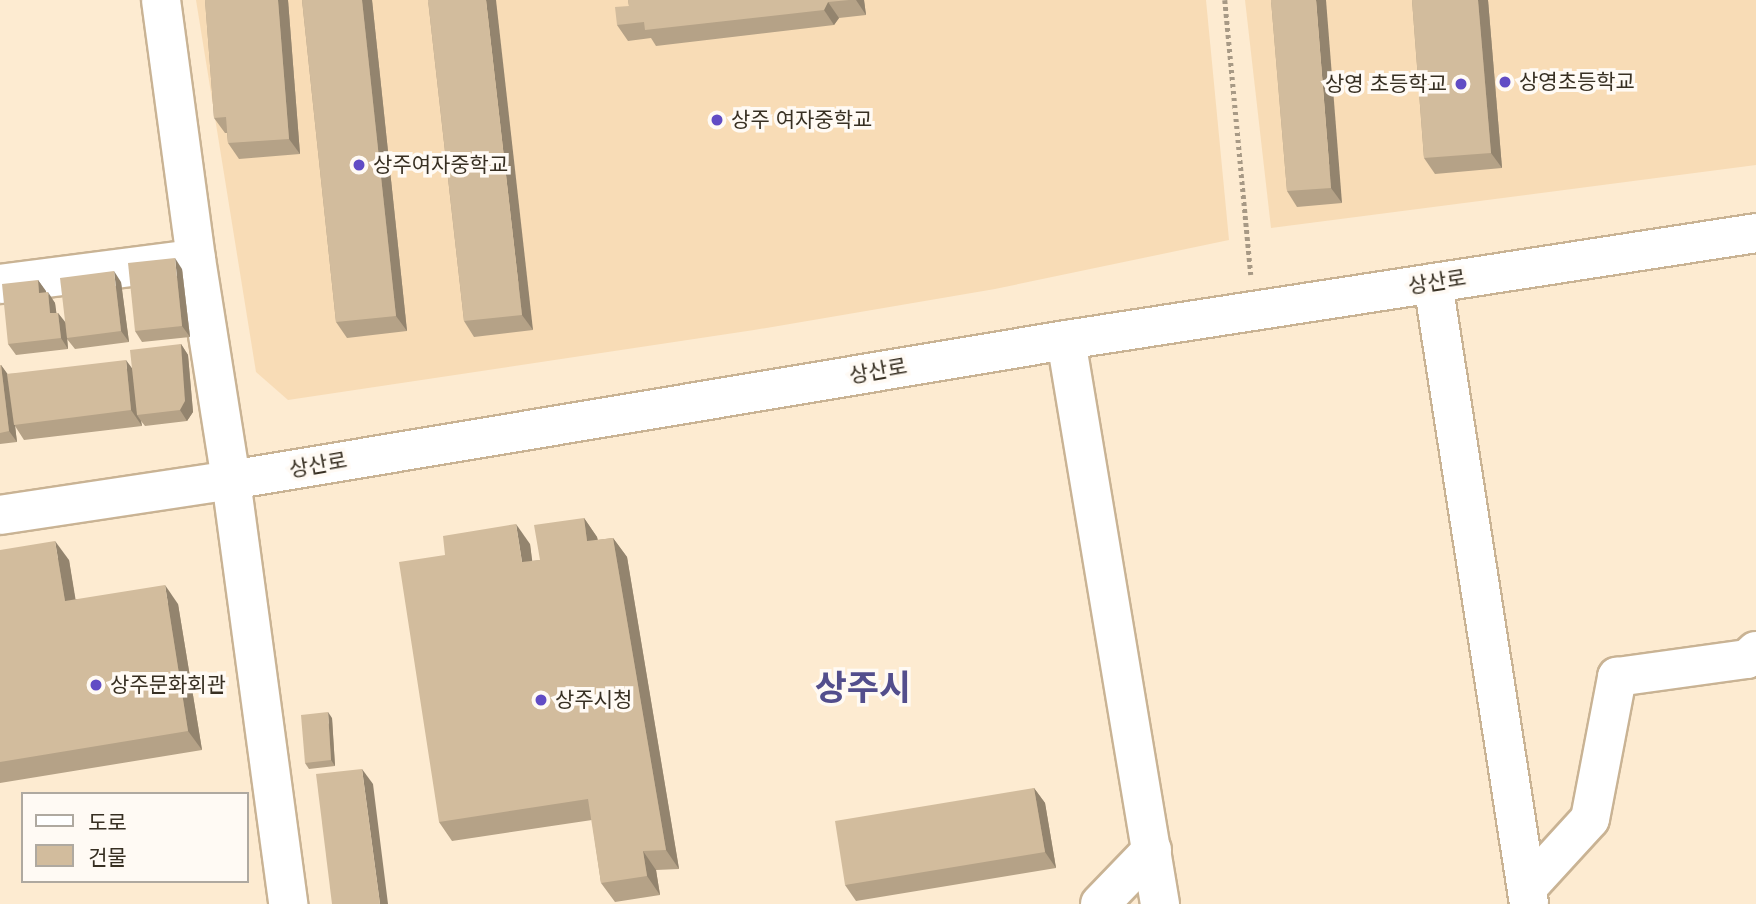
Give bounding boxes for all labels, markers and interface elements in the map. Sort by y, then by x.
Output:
place label: 상영초등학교 [1519,69,1635,95]
place label: 상영 초등학교 [1325,71,1447,97]
marker: 상영초등학교 [1497,74,1513,90]
marker: 상영 초등학교 [1453,76,1469,92]
place label: 상주 여자중학교 [731,107,872,133]
marker: 상주 여자중학교 [709,112,725,128]
place label: 상주여자중학교 [373,152,508,178]
marker: 상주여자중학교 [351,157,367,173]
street label: 상산로 [1406,265,1468,299]
street label: 상산로 [847,354,909,388]
street label: 상산로 [287,448,349,482]
district label: 상주시 [815,667,911,709]
place label: 상주문화회관 [110,672,226,698]
marker: 상주문화회관 [88,677,104,693]
place label: 상주시청 [555,687,632,713]
marker: 상주시청 [533,692,549,708]
legend [21,792,248,883]
text: 도로 [88,810,127,836]
text: 건물 [88,845,127,871]

